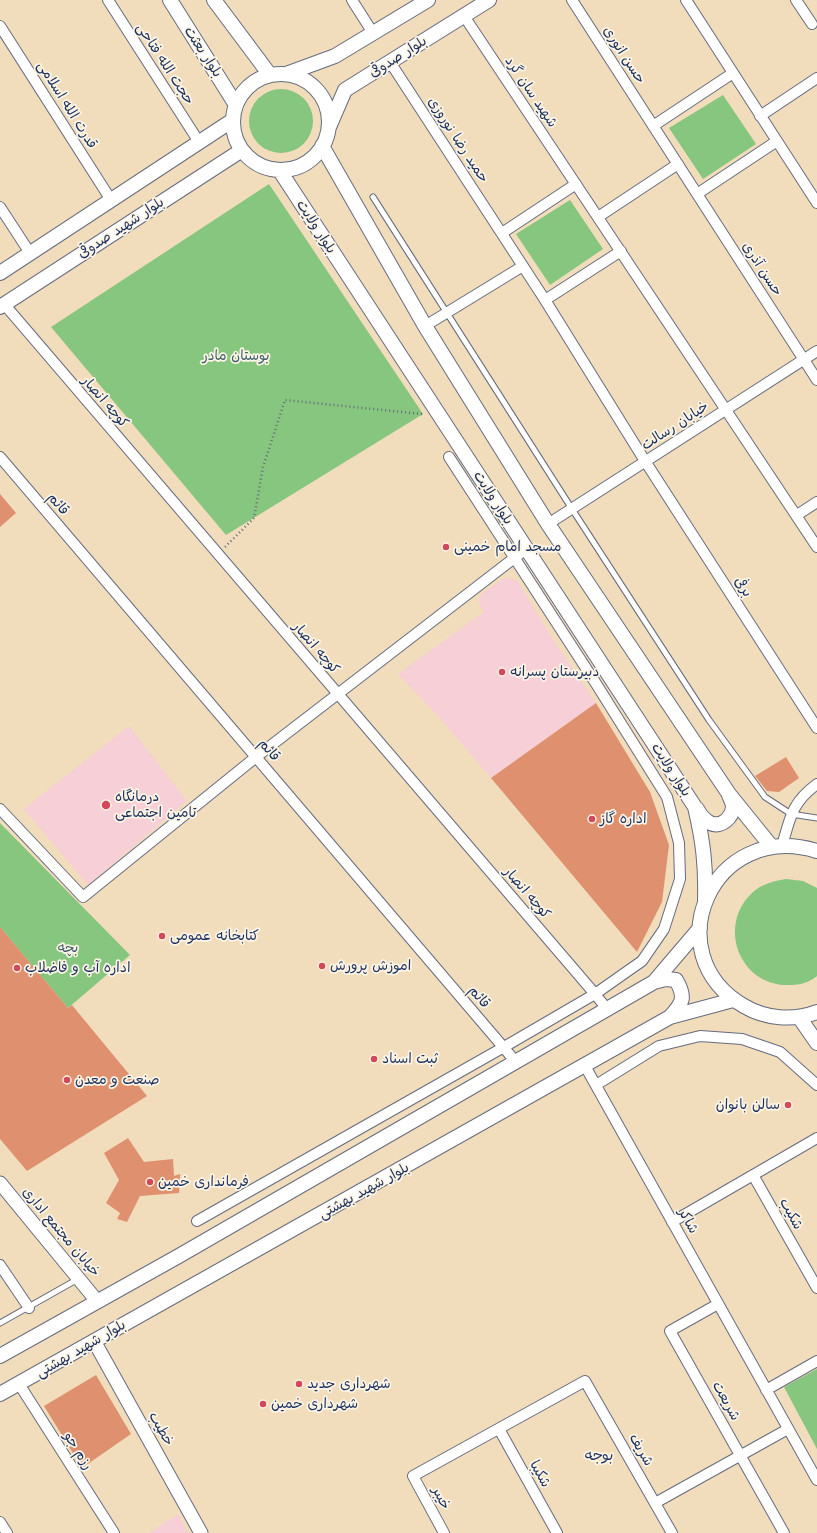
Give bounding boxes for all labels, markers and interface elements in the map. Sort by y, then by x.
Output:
street label: حجت الله فتاحی [132,20,198,108]
street label: بلوار بعثت [180,23,226,81]
street label: حسن انوری [599,23,649,87]
street label: بلوار صدوقی [366,33,430,81]
street label: شهید سان گرد [501,53,561,131]
street label: قدرت الله اسلامی [33,58,101,152]
street label: حمید رضا نوروزی [424,94,492,186]
street label: بلوار شهید صدوقی [75,194,167,262]
street label: بلوار ولایت [292,197,340,257]
street label: حسن آذری [738,239,786,299]
park label: بوستان مادر [202,348,270,364]
street label: کوچه انصار [78,373,132,431]
street label: خیابان رسالت [638,398,712,454]
street label: بلوار ولایت [469,468,517,528]
street label: قائم [44,489,72,519]
place label: مسجد امام خمینی [454,539,561,555]
marker: مسجد امام خمینی [441,542,451,552]
street label: برفی [730,574,756,600]
street label: کوچه انصار [289,619,343,677]
place label: دبیرستان پسرانه [510,664,599,680]
marker: دبیرستان پسرانه [497,667,507,677]
street label: قائم [255,735,283,765]
street label: بلوار ولایت [647,740,695,800]
place label: درمانگاه تامین اجتماعی [115,789,196,822]
marker: درمانگاه تامین اجتماعی [100,799,112,811]
place label: اداره گاز [600,811,646,827]
marker: اداره گاز [587,814,597,824]
street label: کوچه انصار [500,864,554,922]
place label: کتابخانه عمومی [170,928,259,944]
marker: کتابخانه عمومی [157,931,167,941]
park label: بچه [58,940,78,956]
place label: اموزش پرورش [330,958,411,974]
place label: اداره آب و فاضلاب [25,960,130,976]
marker: اموزش پرورش [317,961,327,971]
marker: اداره آب و فاضلاب [12,963,22,973]
street label: قائم [465,982,493,1012]
place label: ثبت اسناد [382,1051,438,1067]
marker: ثبت اسناد [369,1054,379,1064]
place label: صنعت و معدن [75,1072,159,1088]
marker: صنعت و معدن [62,1075,72,1085]
place label: سالن بانوان [716,1097,780,1113]
marker: سالن بانوان [783,1100,793,1110]
street label: بلوار شهید بهشتی [316,1159,412,1223]
place label: فرمانداری خمین [158,1174,249,1190]
marker: فرمانداری خمین [145,1177,155,1187]
street label: خیابان مجتمع اداری [19,1184,103,1280]
street label: شکیب [776,1195,806,1233]
street label: شاکر [674,1205,702,1237]
street label: بلوار شهید بهشتی [33,1317,129,1381]
place label: شهرداری جدید [307,1376,391,1392]
street label: شریعت [708,1378,744,1424]
marker: شهرداری جدید [294,1379,304,1389]
place label: شهرداری خمین [271,1396,358,1412]
marker: شهرداری خمین [258,1399,268,1409]
street label: خطیب [145,1409,177,1449]
street label: رزم جو [60,1429,96,1473]
street label: شریف [625,1431,657,1469]
district label: بوجه [585,1447,613,1465]
street label: شکیبا [526,1458,554,1490]
street label: خیبر [428,1484,454,1512]

